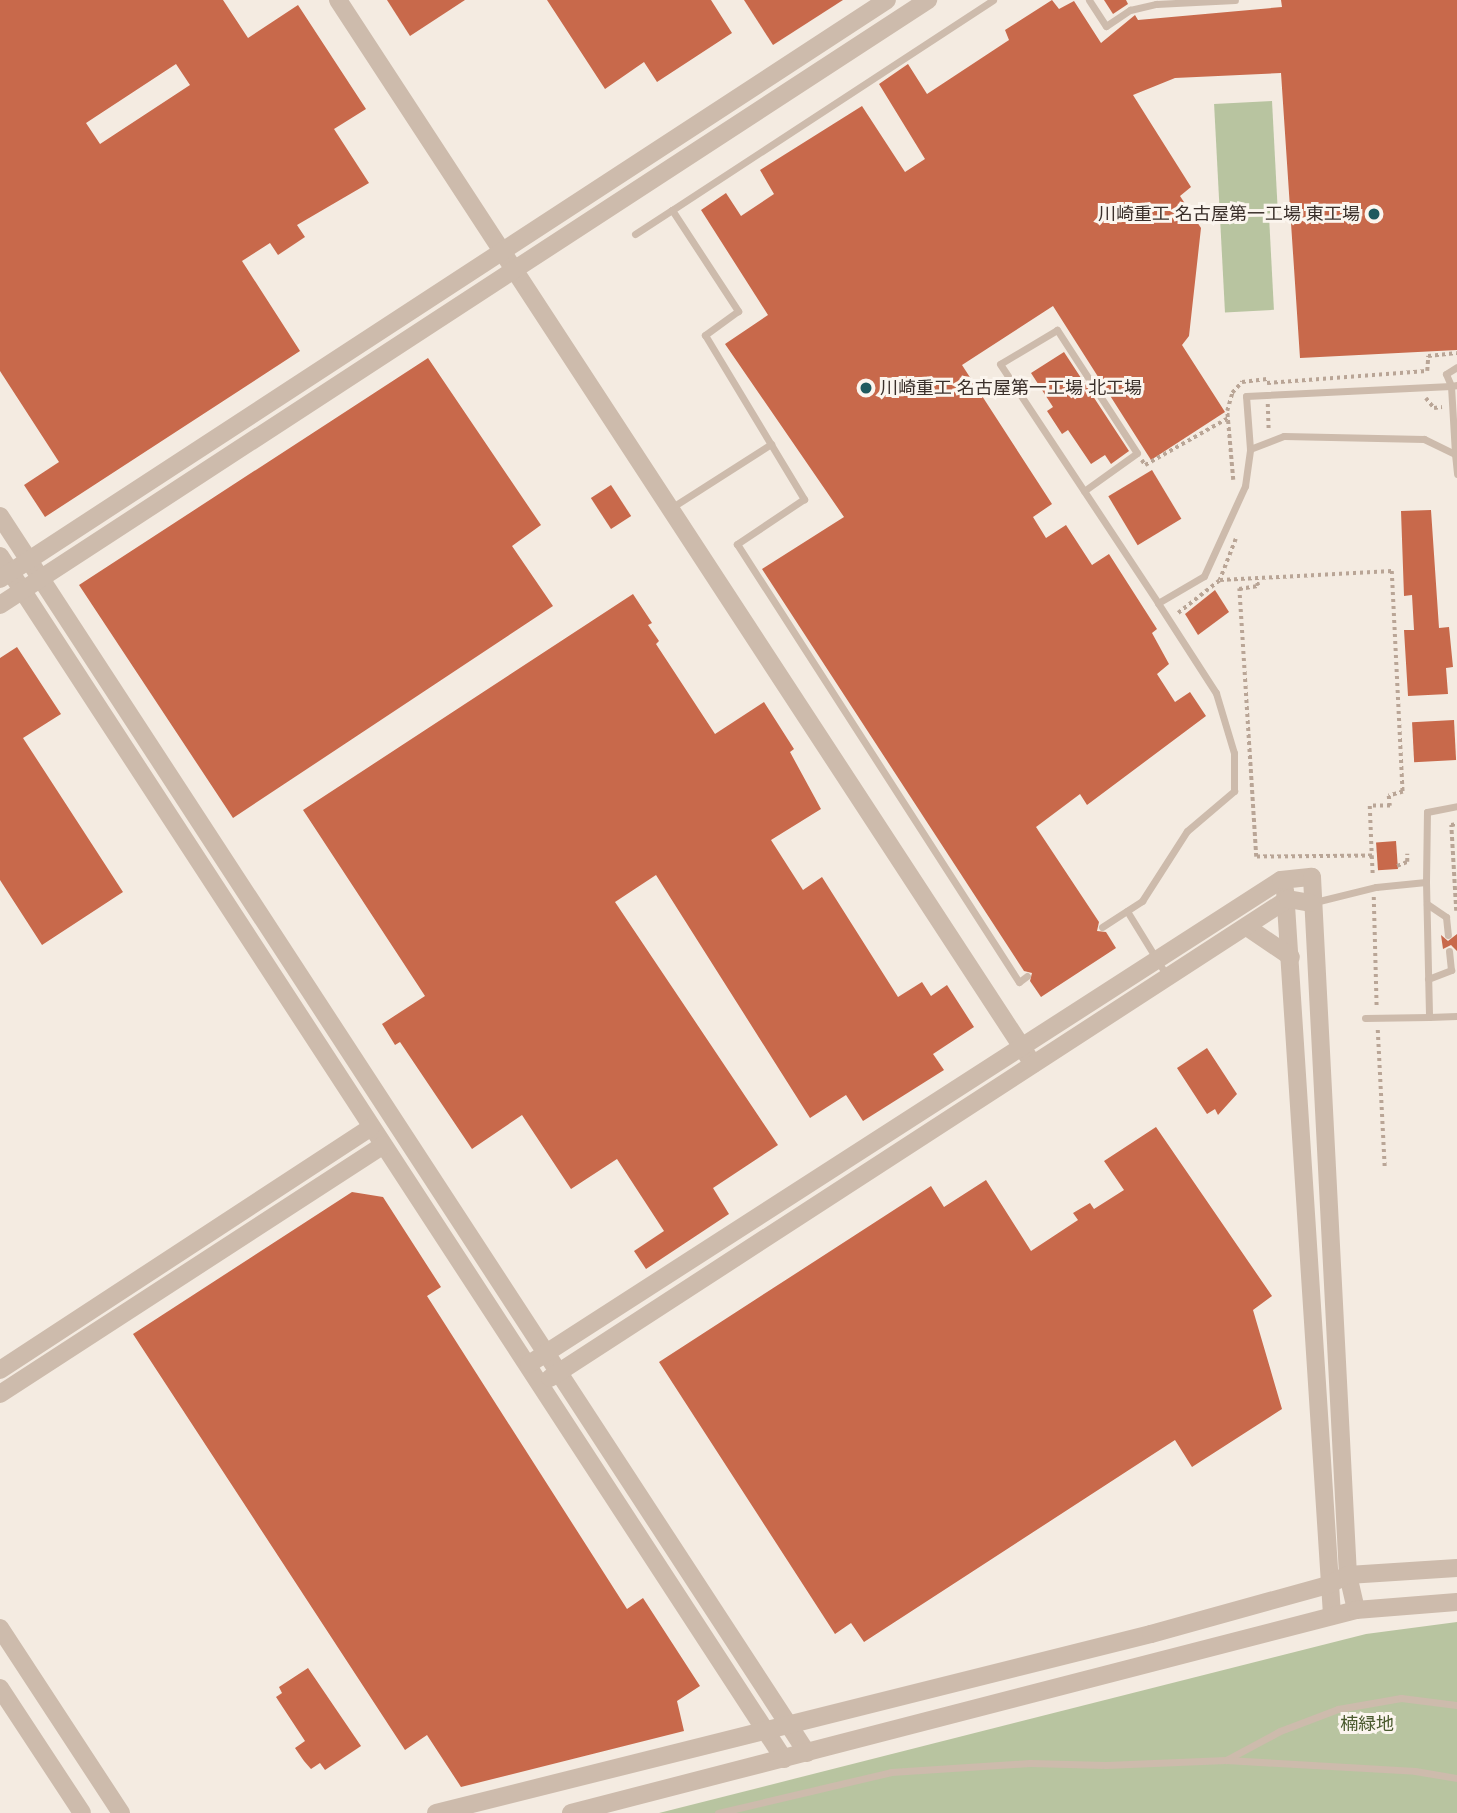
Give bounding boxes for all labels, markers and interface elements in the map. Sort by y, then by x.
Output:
place label: 川崎重工 名古屋第一工場 東工場 [1098,203,1360,225]
marker: 川崎重工 名古屋第一工場 東工場 [1366,206,1382,222]
place label: 川崎重工 名古屋第一工場 北工場 [880,377,1142,399]
marker: 川崎重工 名古屋第一工場 北工場 [858,380,874,396]
park label: 楠緑地 [1340,1713,1394,1735]

